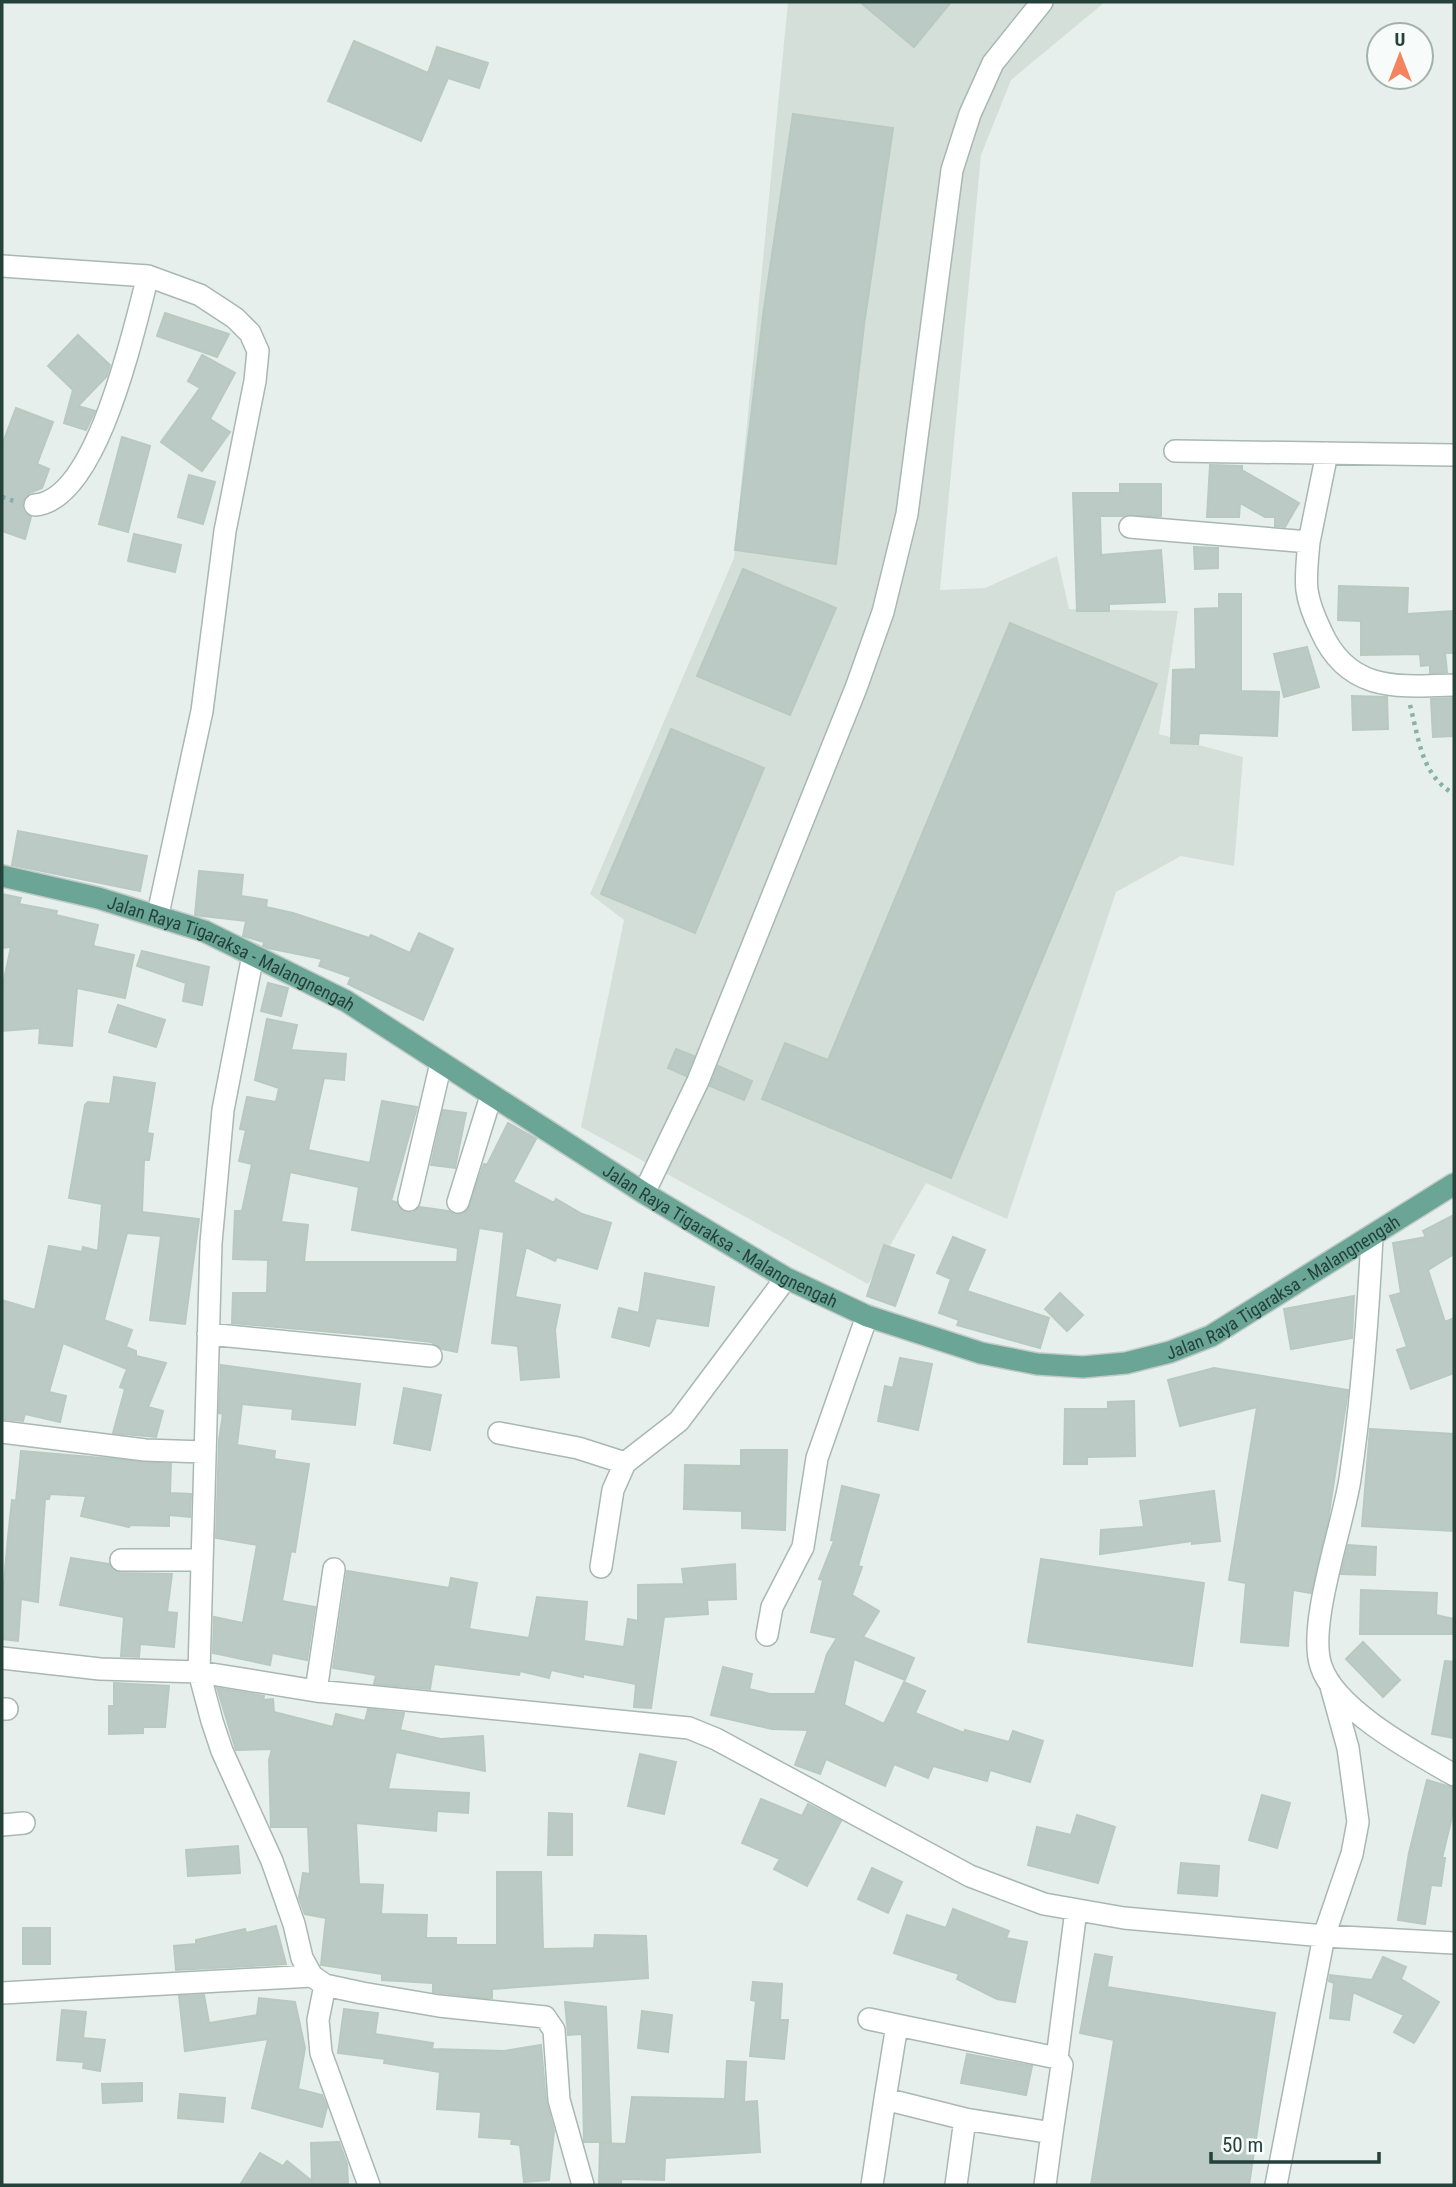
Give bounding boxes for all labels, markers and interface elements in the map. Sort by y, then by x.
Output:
north arrow [1365,21,1435,91]
text: U [1395,28,1405,51]
street label: Jalan Raya Tigaraksa - Malangnengah [105,891,359,1015]
street label: Jalan Raya Tigaraksa - Malangnengah [599,1159,841,1311]
street label: Jalan Raya Tigaraksa - Malangnengah [1163,1210,1403,1363]
scale bar [1211,2120,1379,2164]
text: 50 m [1222,2133,1263,2157]

